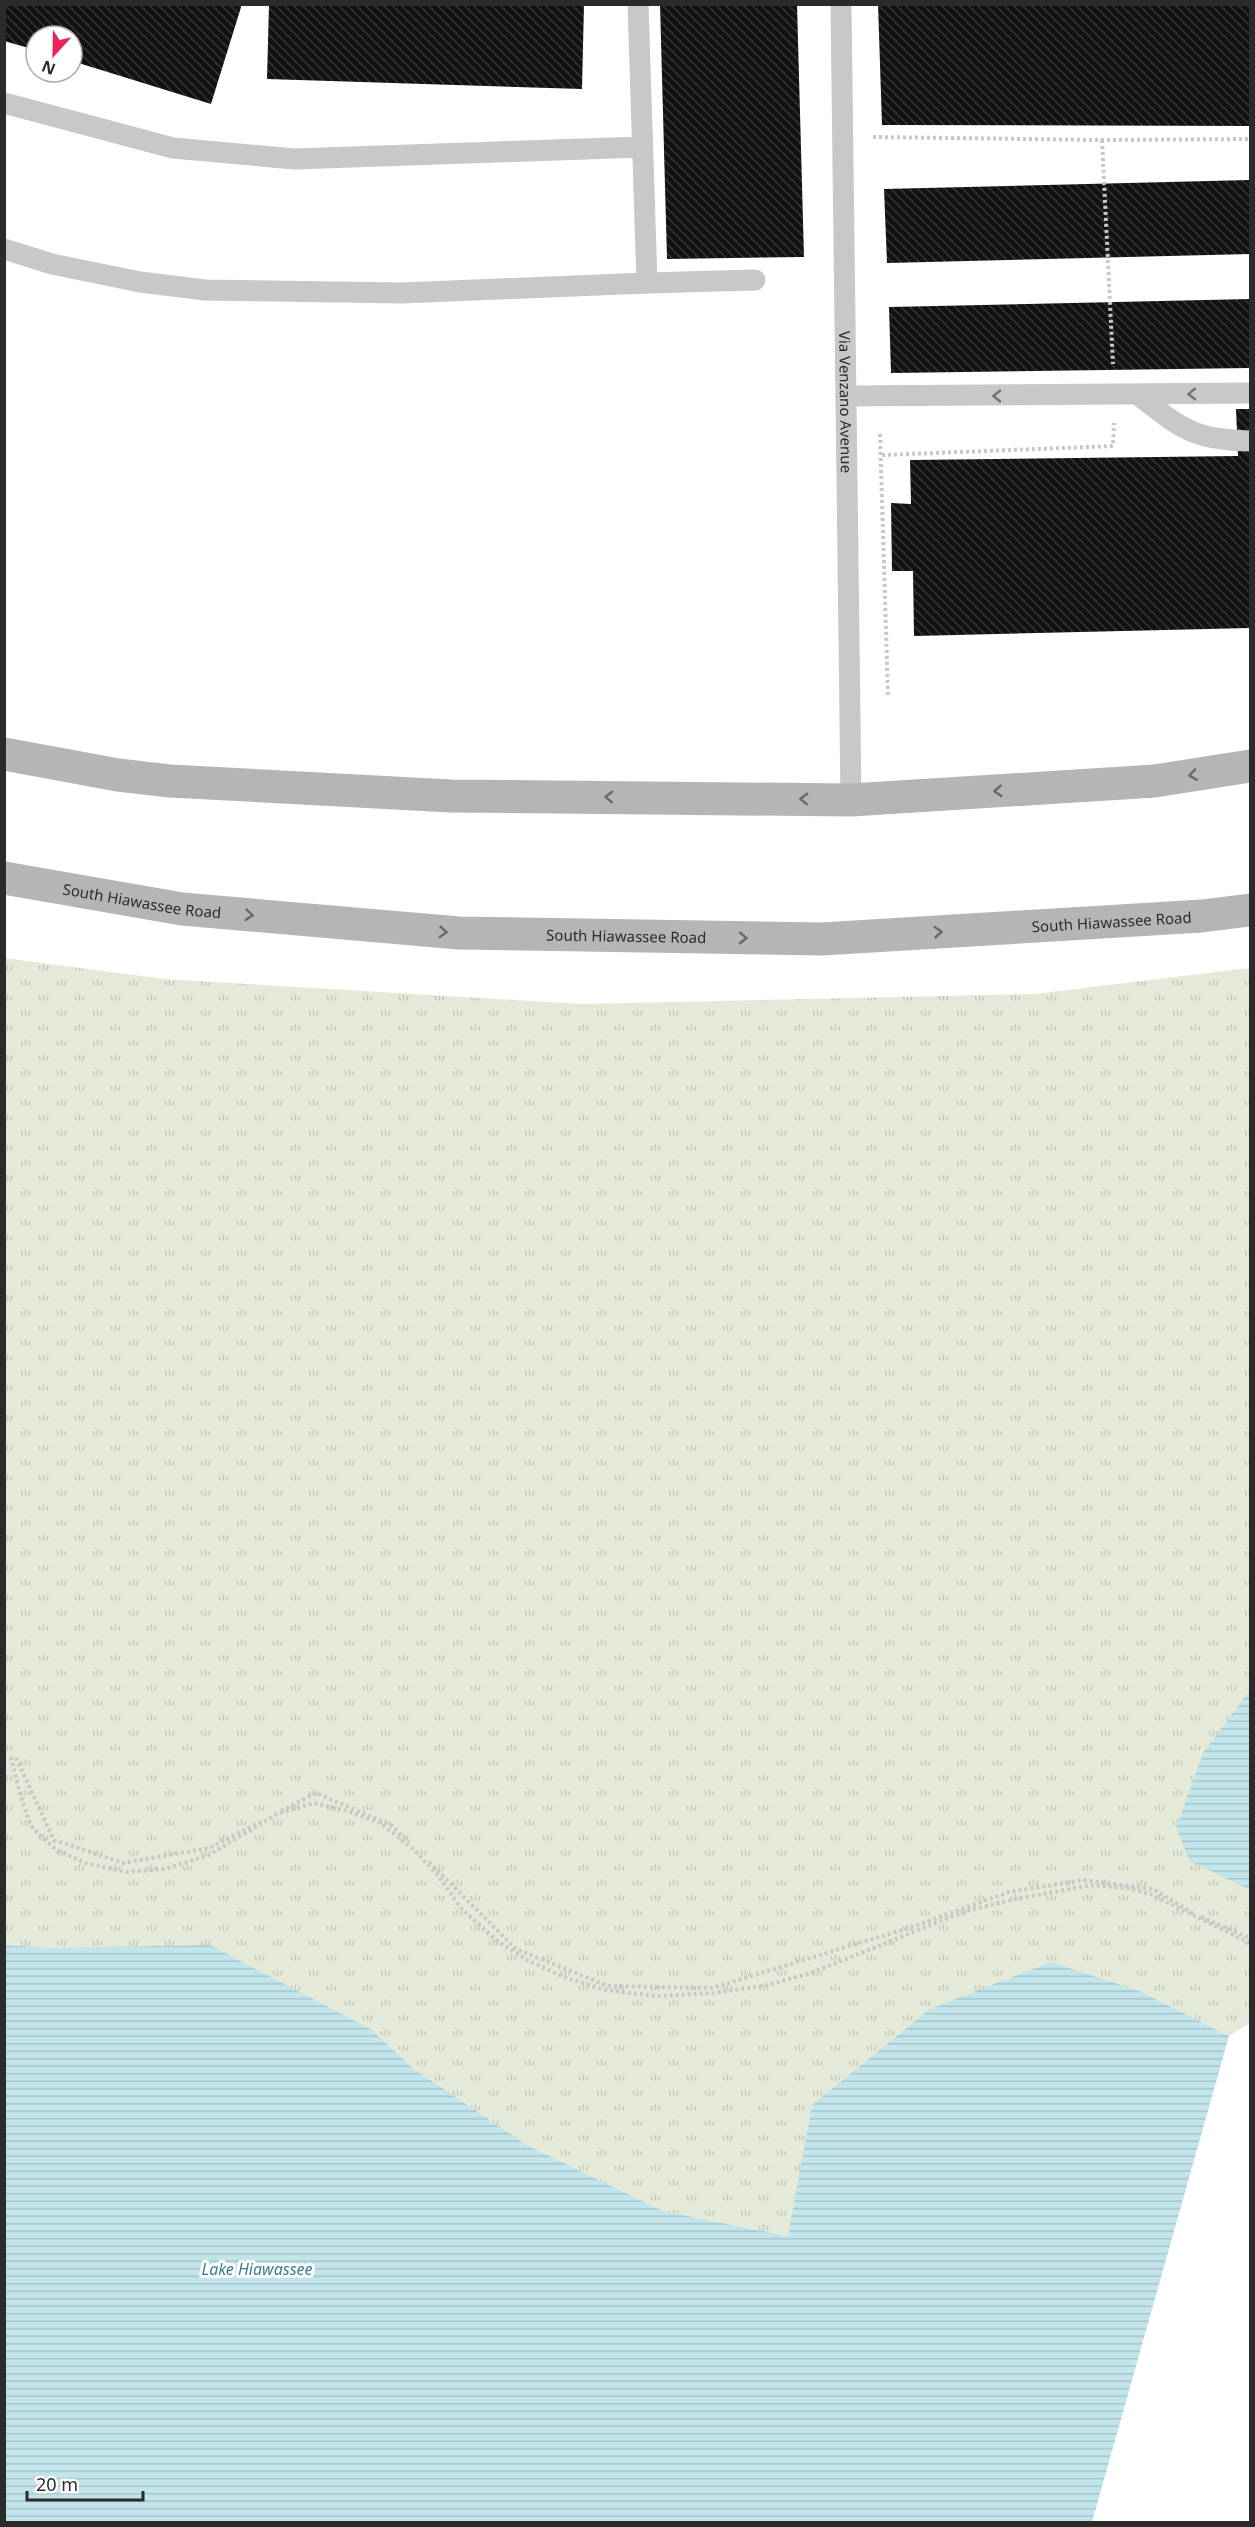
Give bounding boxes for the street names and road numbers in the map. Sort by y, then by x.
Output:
street label: Via Venzano Avenue [835,331,857,473]
street label: South Hiawassee Road [61,878,222,922]
street label: South Hiawassee Road [1031,907,1192,936]
street label: South Hiawassee Road [546,924,706,947]

